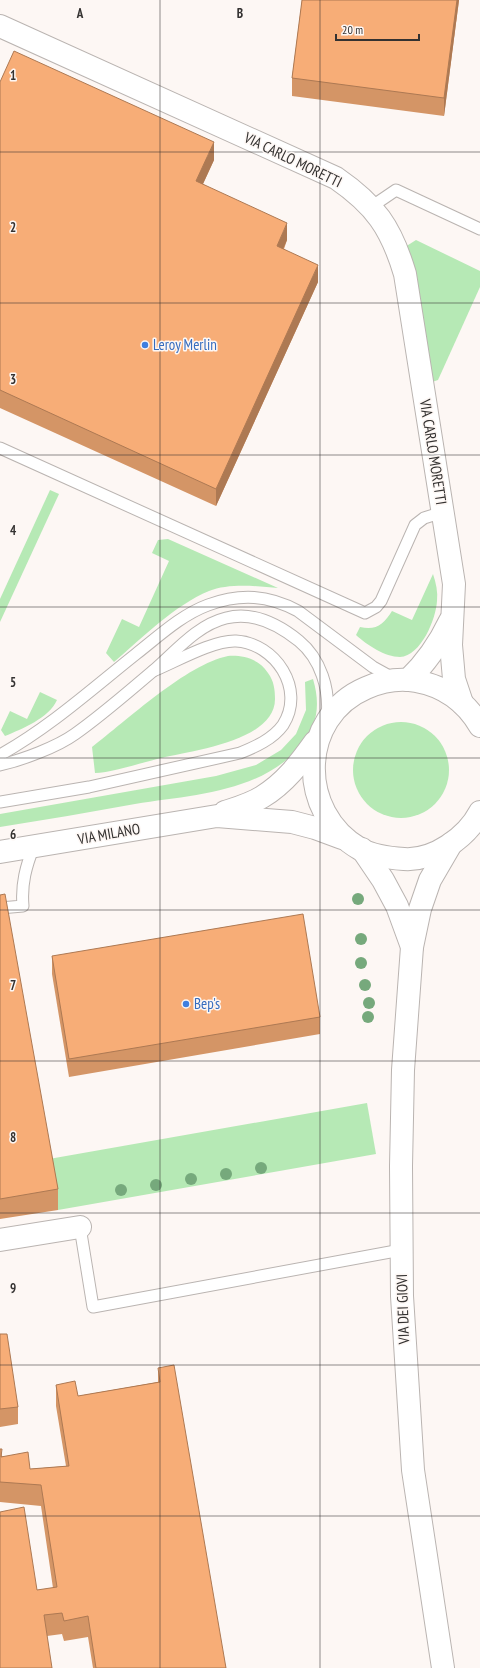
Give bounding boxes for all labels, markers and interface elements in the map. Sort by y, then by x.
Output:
text: A [76,5,84,22]
text: B [237,5,243,22]
scale bar [336,16,419,42]
text: 20 m [342,22,363,37]
text: 1 [10,67,16,84]
street label: VIA CARLO MORETTI [240,127,345,191]
text: 2 [10,219,16,236]
place label: Leroy Merlin [153,335,217,354]
marker: Leroy Merlin [140,340,150,350]
text: 3 [10,371,16,388]
street label: VIA CARLO MORETTI [416,397,451,506]
text: 4 [10,522,17,539]
text: 5 [10,674,16,691]
street label: VIA MILANO [75,819,142,849]
text: 6 [10,826,16,843]
text: 7 [10,977,16,994]
place label: Bep's [194,994,220,1013]
marker: Bep's [181,999,191,1009]
text: 8 [10,1129,16,1146]
street label: VIA DEI GIOVI [392,1273,413,1346]
text: 9 [10,1280,16,1297]

